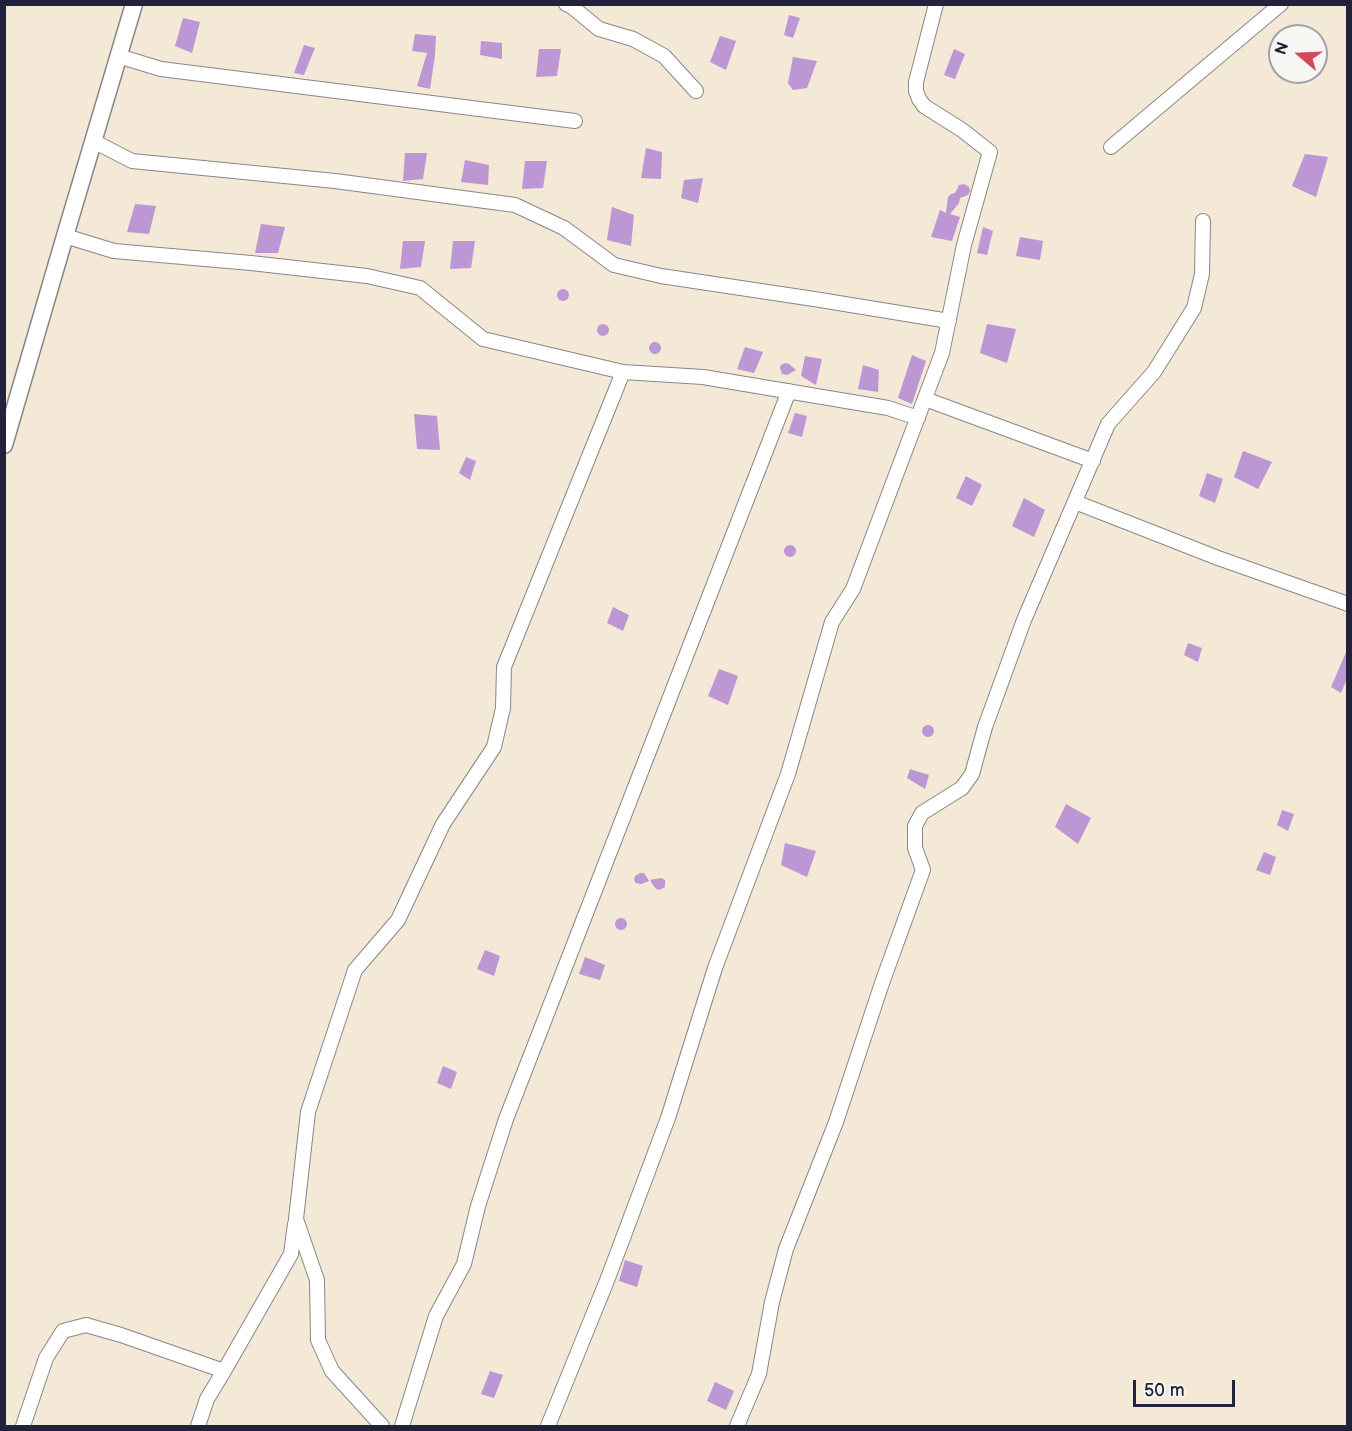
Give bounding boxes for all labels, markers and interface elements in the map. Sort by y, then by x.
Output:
north arrow [1268,24,1328,84]
text: N [1271,40,1293,57]
scale bar [1136,1368,1238,1406]
text: 50 m [1144,1380,1185,1401]

